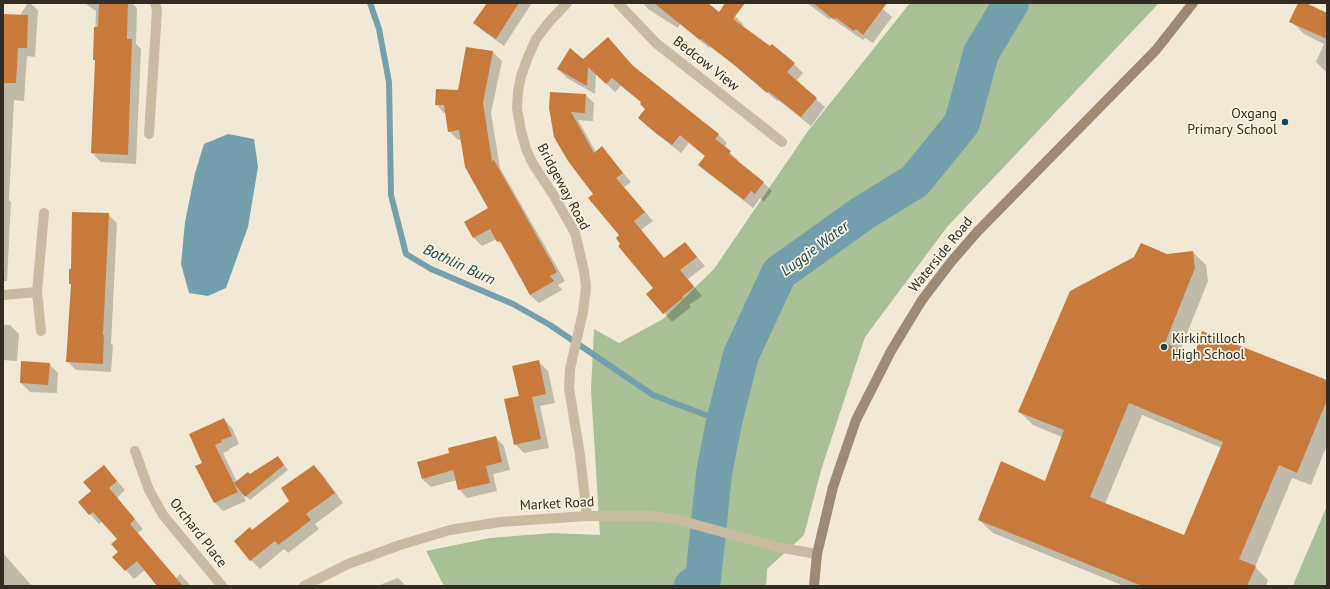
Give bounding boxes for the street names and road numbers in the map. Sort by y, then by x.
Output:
street label: Bedcow View [670,33,742,95]
street label: Bridgeway Road [533,141,593,233]
street label: Waterside Road [905,214,977,296]
street label: Market Road [519,494,595,514]
street label: Orchard Place [166,495,230,571]

